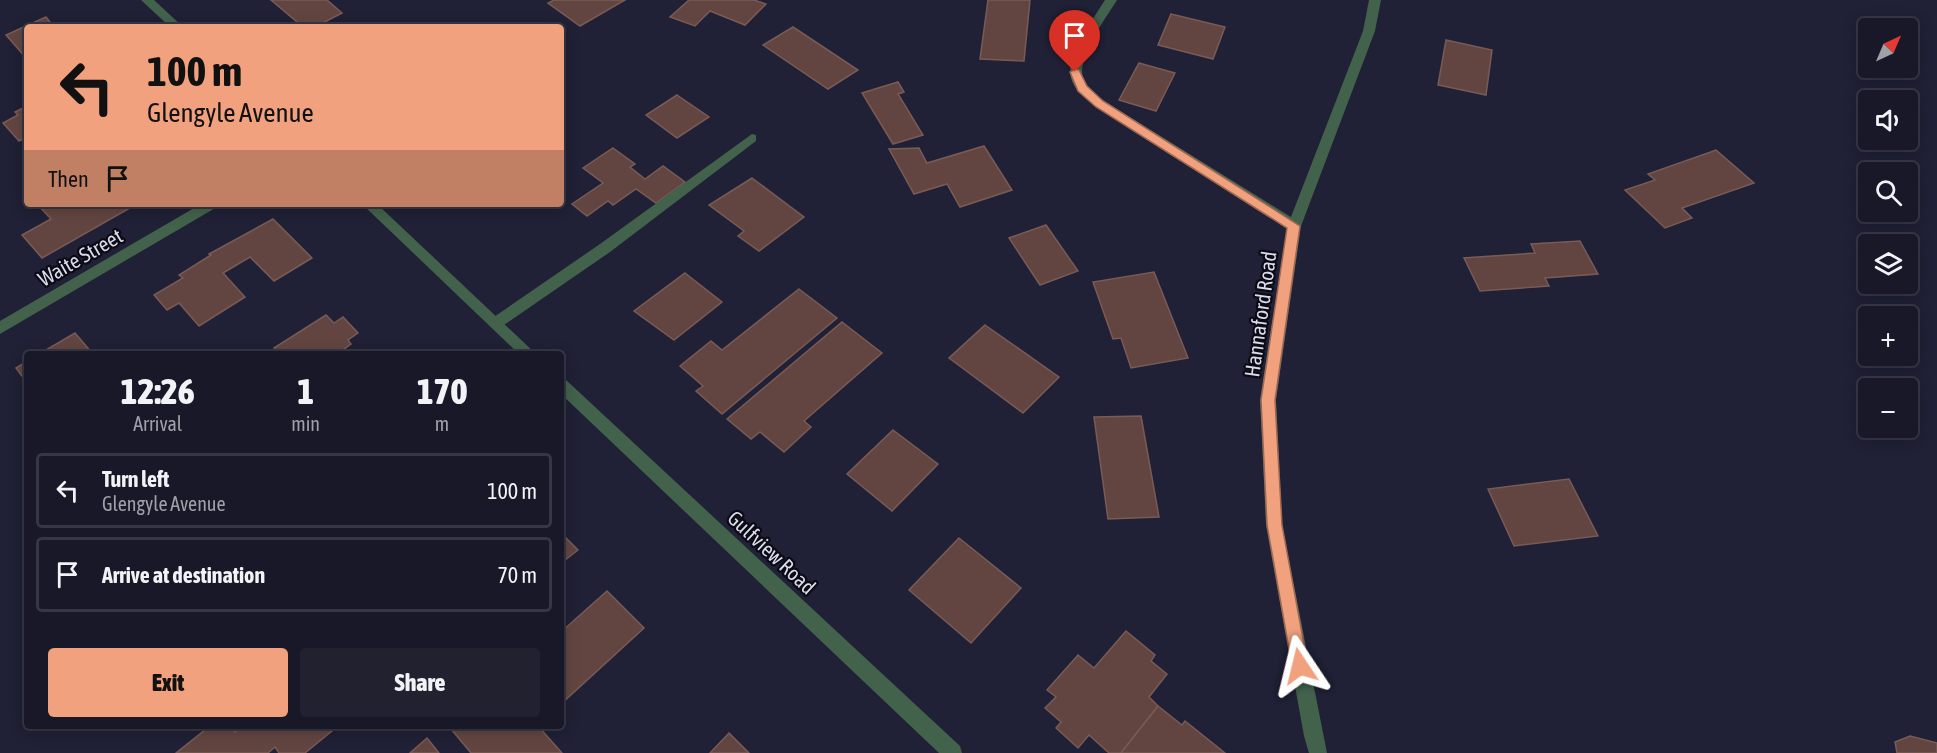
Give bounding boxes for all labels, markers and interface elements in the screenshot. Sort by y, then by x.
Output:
pin [1049,10,1100,72]
north arrow [1858,18,1918,78]
map controls [1858,18,1918,438]
icon: arrive [1058,19,1091,52]
text: 100 m [147,47,242,95]
icon: left [48,48,126,126]
button: sound [1858,90,1918,150]
text: Glengyle Avenue [147,97,314,128]
icon: arrive [101,162,134,195]
button: search [1858,162,1918,222]
text: Then [48,166,89,192]
street label: Waite Street [34,223,126,291]
button: layers [1858,234,1918,294]
street label: Hannaford Road [1239,250,1281,378]
button: + [1858,306,1918,366]
text: 12:26 [121,370,195,412]
text: 1 [297,370,314,412]
text: 170 [417,370,467,412]
button: − [1858,378,1918,438]
text: Arrival [133,412,182,435]
text: min [291,412,320,435]
text: m [435,412,449,435]
text: Turn left [102,466,169,492]
icon: left [51,474,84,507]
text: 100 m [487,478,537,504]
text: Glengyle Avenue [102,492,226,515]
street label: Gulfview Road [723,505,821,599]
icon: arrive [51,558,84,591]
text: Arrive at destination [102,562,265,588]
text: 70 m [497,562,537,588]
position arrow [1268,634,1332,698]
button: Exit [48,648,288,717]
button: Share [300,648,540,717]

